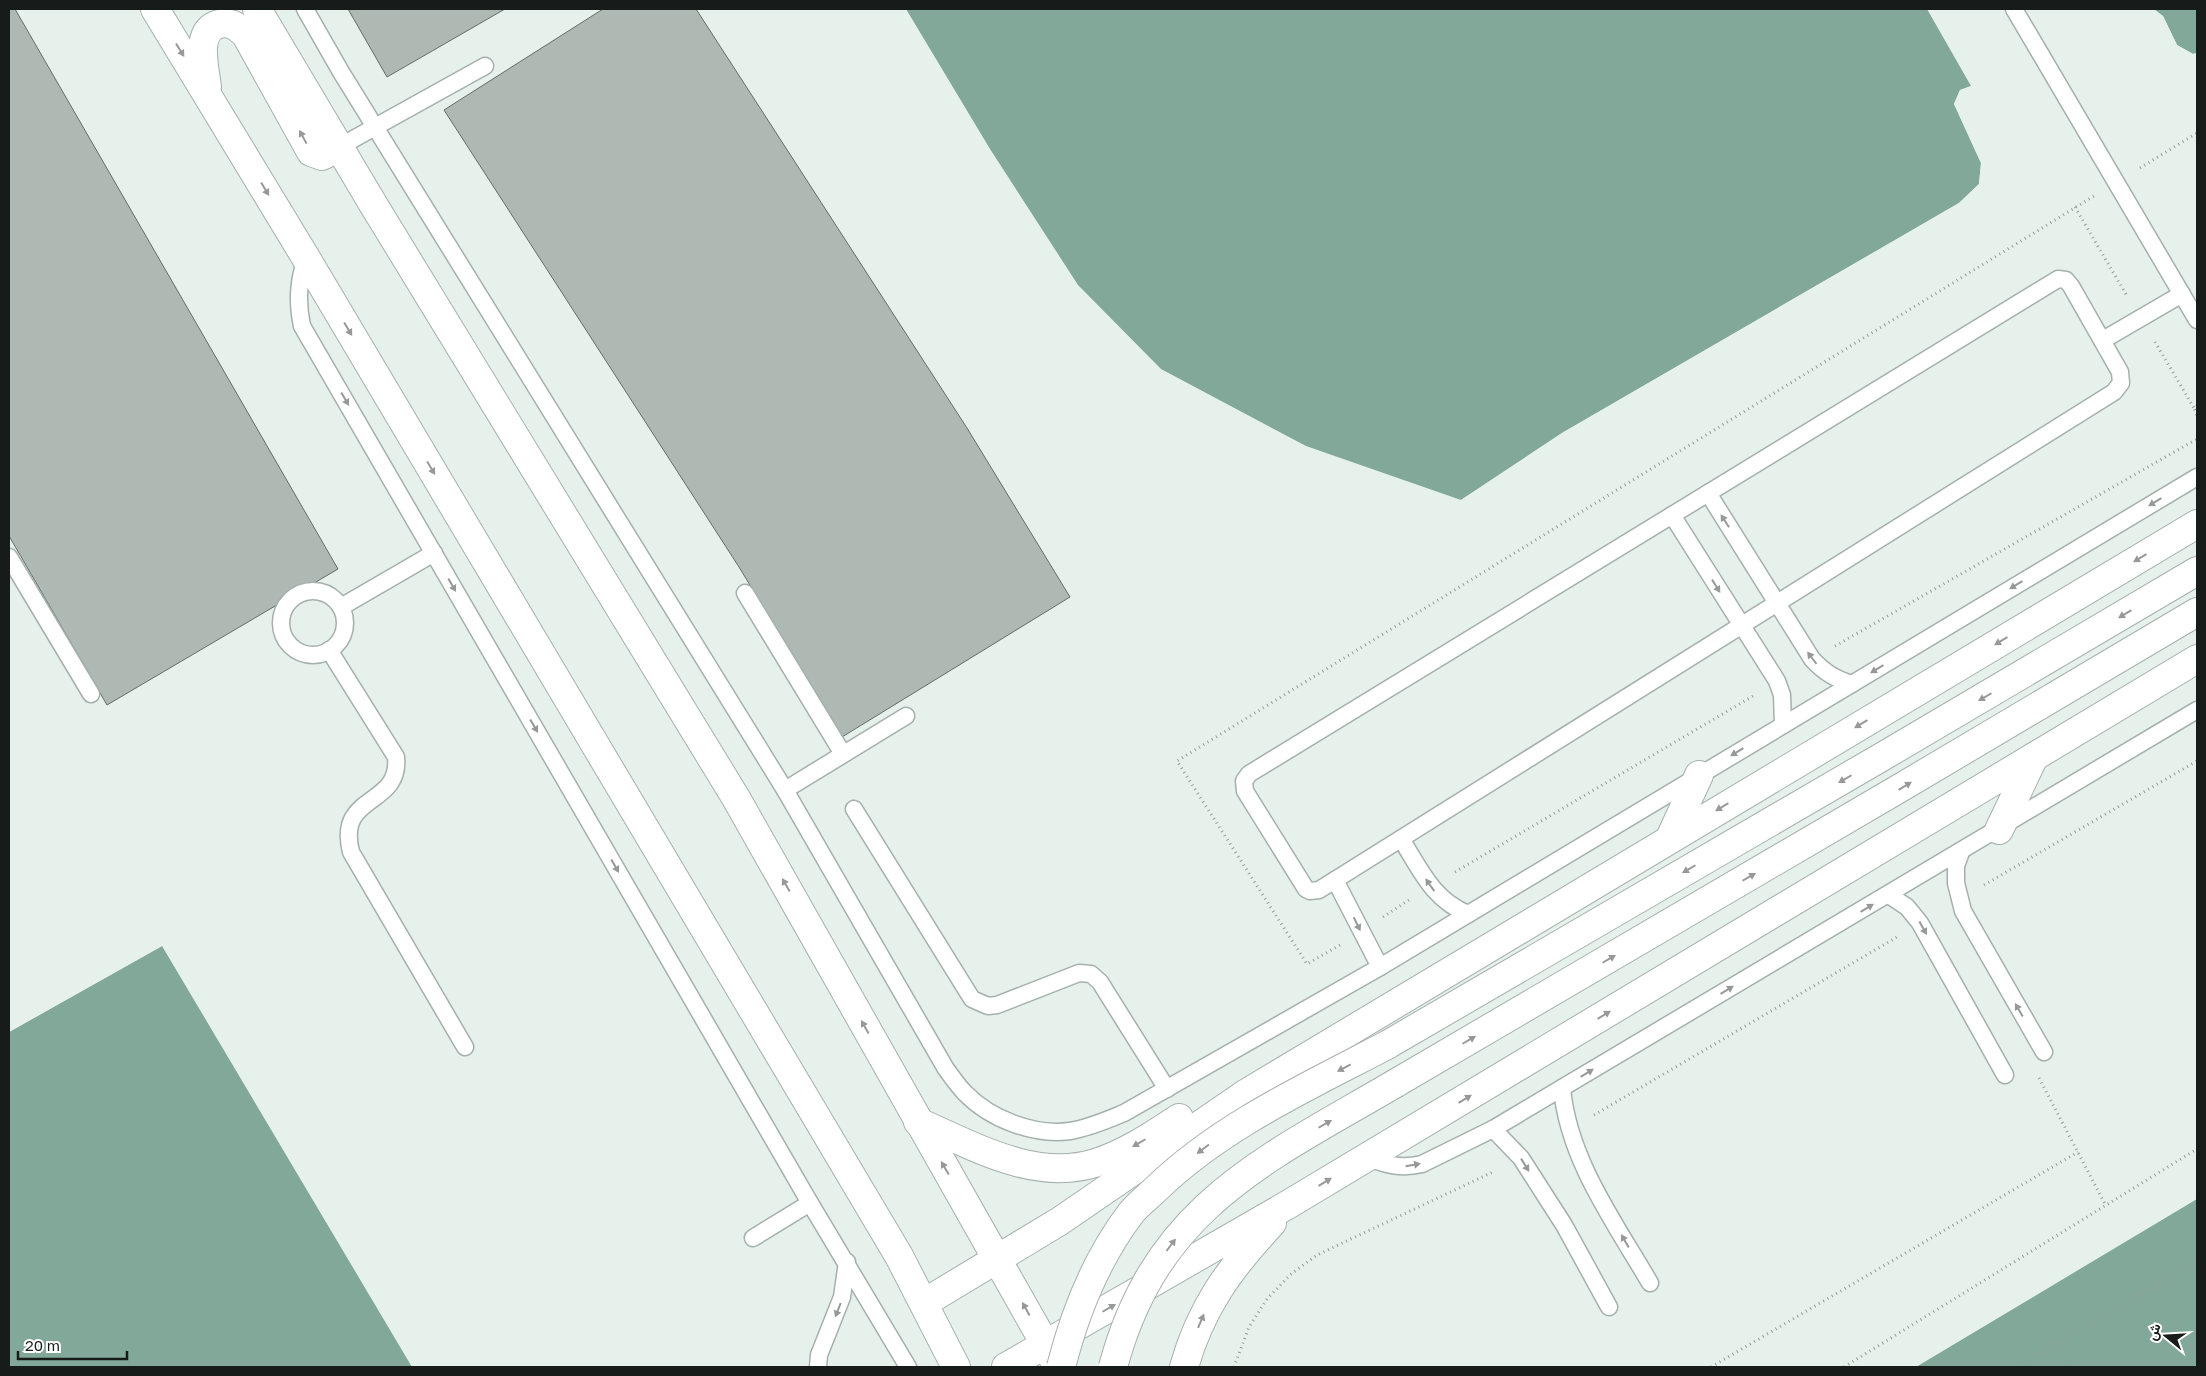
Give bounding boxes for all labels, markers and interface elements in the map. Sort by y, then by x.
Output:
one-way arrow [176,44,185,57]
one-way arrow [299,130,307,145]
one-way arrow [260,183,269,196]
one-way arrow [343,322,352,335]
one-way arrow [340,392,349,406]
one-way arrow [427,461,435,476]
one-way arrow [2148,498,2163,506]
one-way arrow [1720,514,1730,527]
one-way arrow [2134,553,2147,562]
one-way arrow [448,579,457,592]
one-way arrow [1712,580,1721,593]
one-way arrow [2010,581,2023,590]
one-way arrow [2119,609,2132,618]
one-way arrow [1994,636,2007,645]
one-way arrow [1807,651,1817,665]
one-way arrow [1870,664,1883,673]
one-way arrow [1979,692,1992,701]
one-way arrow [529,719,538,732]
one-way arrow [1855,720,1868,729]
one-way arrow [1731,748,1744,757]
one-way arrow [1839,774,1852,783]
one-way arrow [1898,781,1911,790]
one-way arrow [1715,803,1728,812]
one-way arrow [611,859,619,874]
one-way arrow [1682,865,1697,873]
one-way arrow [1743,872,1756,881]
one-way arrow [781,878,790,891]
one-way arrow [1425,878,1435,892]
one-way arrow [1861,903,1874,912]
one-way arrow [1353,916,1361,931]
one-way arrow [1919,921,1927,936]
one-way arrow [1602,954,1615,963]
one-way arrow [1721,986,1734,995]
one-way arrow [2015,1004,2024,1017]
one-way arrow [1597,1011,1610,1020]
one-way arrow [861,1020,870,1033]
one-way arrow [1462,1036,1475,1045]
one-way arrow [1337,1063,1350,1072]
one-way arrow [1581,1069,1594,1078]
one-way arrow [1458,1094,1471,1103]
one-way arrow [1319,1120,1332,1129]
one-way arrow [1132,1138,1145,1147]
one-way arrow [1197,1144,1210,1155]
one-way arrow [1521,1158,1530,1172]
one-way arrow [941,1161,949,1176]
one-way arrow [1406,1161,1422,1169]
one-way arrow [1319,1178,1332,1187]
one-way arrow [1621,1234,1630,1247]
one-way arrow [1166,1238,1176,1252]
one-way arrow [834,1303,842,1318]
one-way arrow [1021,1303,1030,1316]
one-way arrow [1103,1303,1116,1312]
north arrow [2141,1311,2191,1361]
one-way arrow [1197,1314,1205,1328]
text: ش [2142,1321,2165,1343]
scale bar [18,1328,126,1360]
text: 20 m [25,1336,60,1354]

